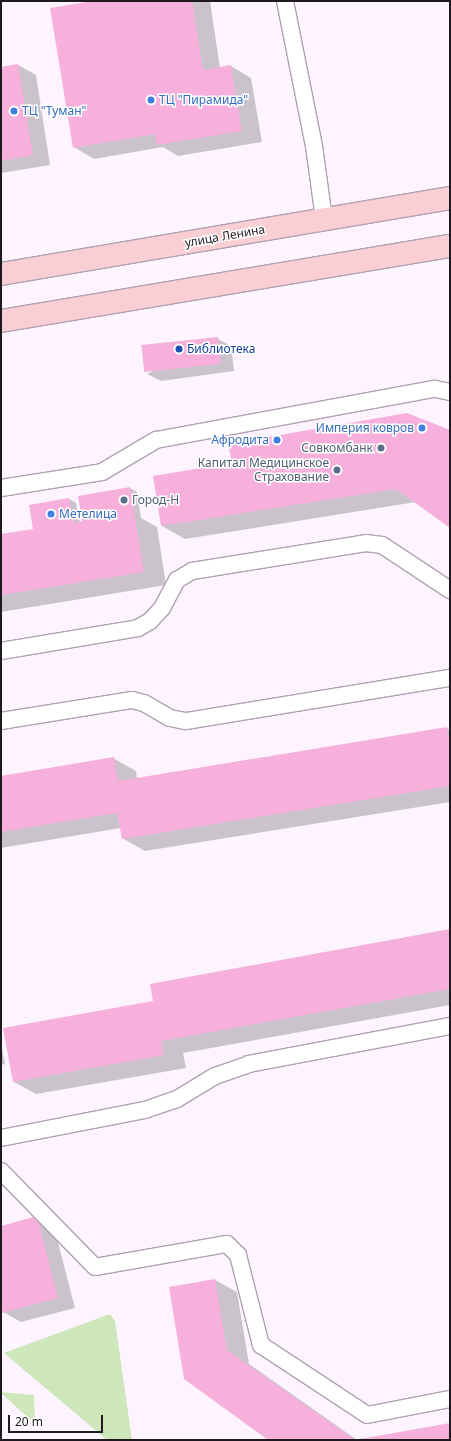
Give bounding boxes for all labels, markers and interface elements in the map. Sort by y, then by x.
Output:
place label: ТЦ "Пирамида" [159,93,248,107]
marker: ТЦ "Пирамида" [146,95,156,105]
place label: ТЦ "Туман" [22,104,86,118]
marker: ТЦ "Туман" [9,106,19,116]
street label: улица Ленина [184,222,266,250]
place label: Библиотека [187,342,255,356]
marker: Библиотека [174,344,184,354]
place label: Империя ковров [316,421,414,435]
marker: Империя ковров [417,423,427,433]
place label: Афродита [211,433,269,447]
marker: Афродита [272,435,282,445]
place label: Совкомбанк [301,441,373,455]
marker: Совкомбанк [376,443,386,453]
place label: Капитал Медицинское Страхование [198,456,329,484]
marker: Капитал Медицинское Страхование [332,465,342,475]
place label: Город-Н [132,493,179,507]
marker: Город-Н [119,495,129,505]
place label: Метелица [59,507,117,521]
marker: Метелица [46,509,56,519]
scale bar [10,1407,105,1433]
text: 20 m [15,1413,43,1430]

